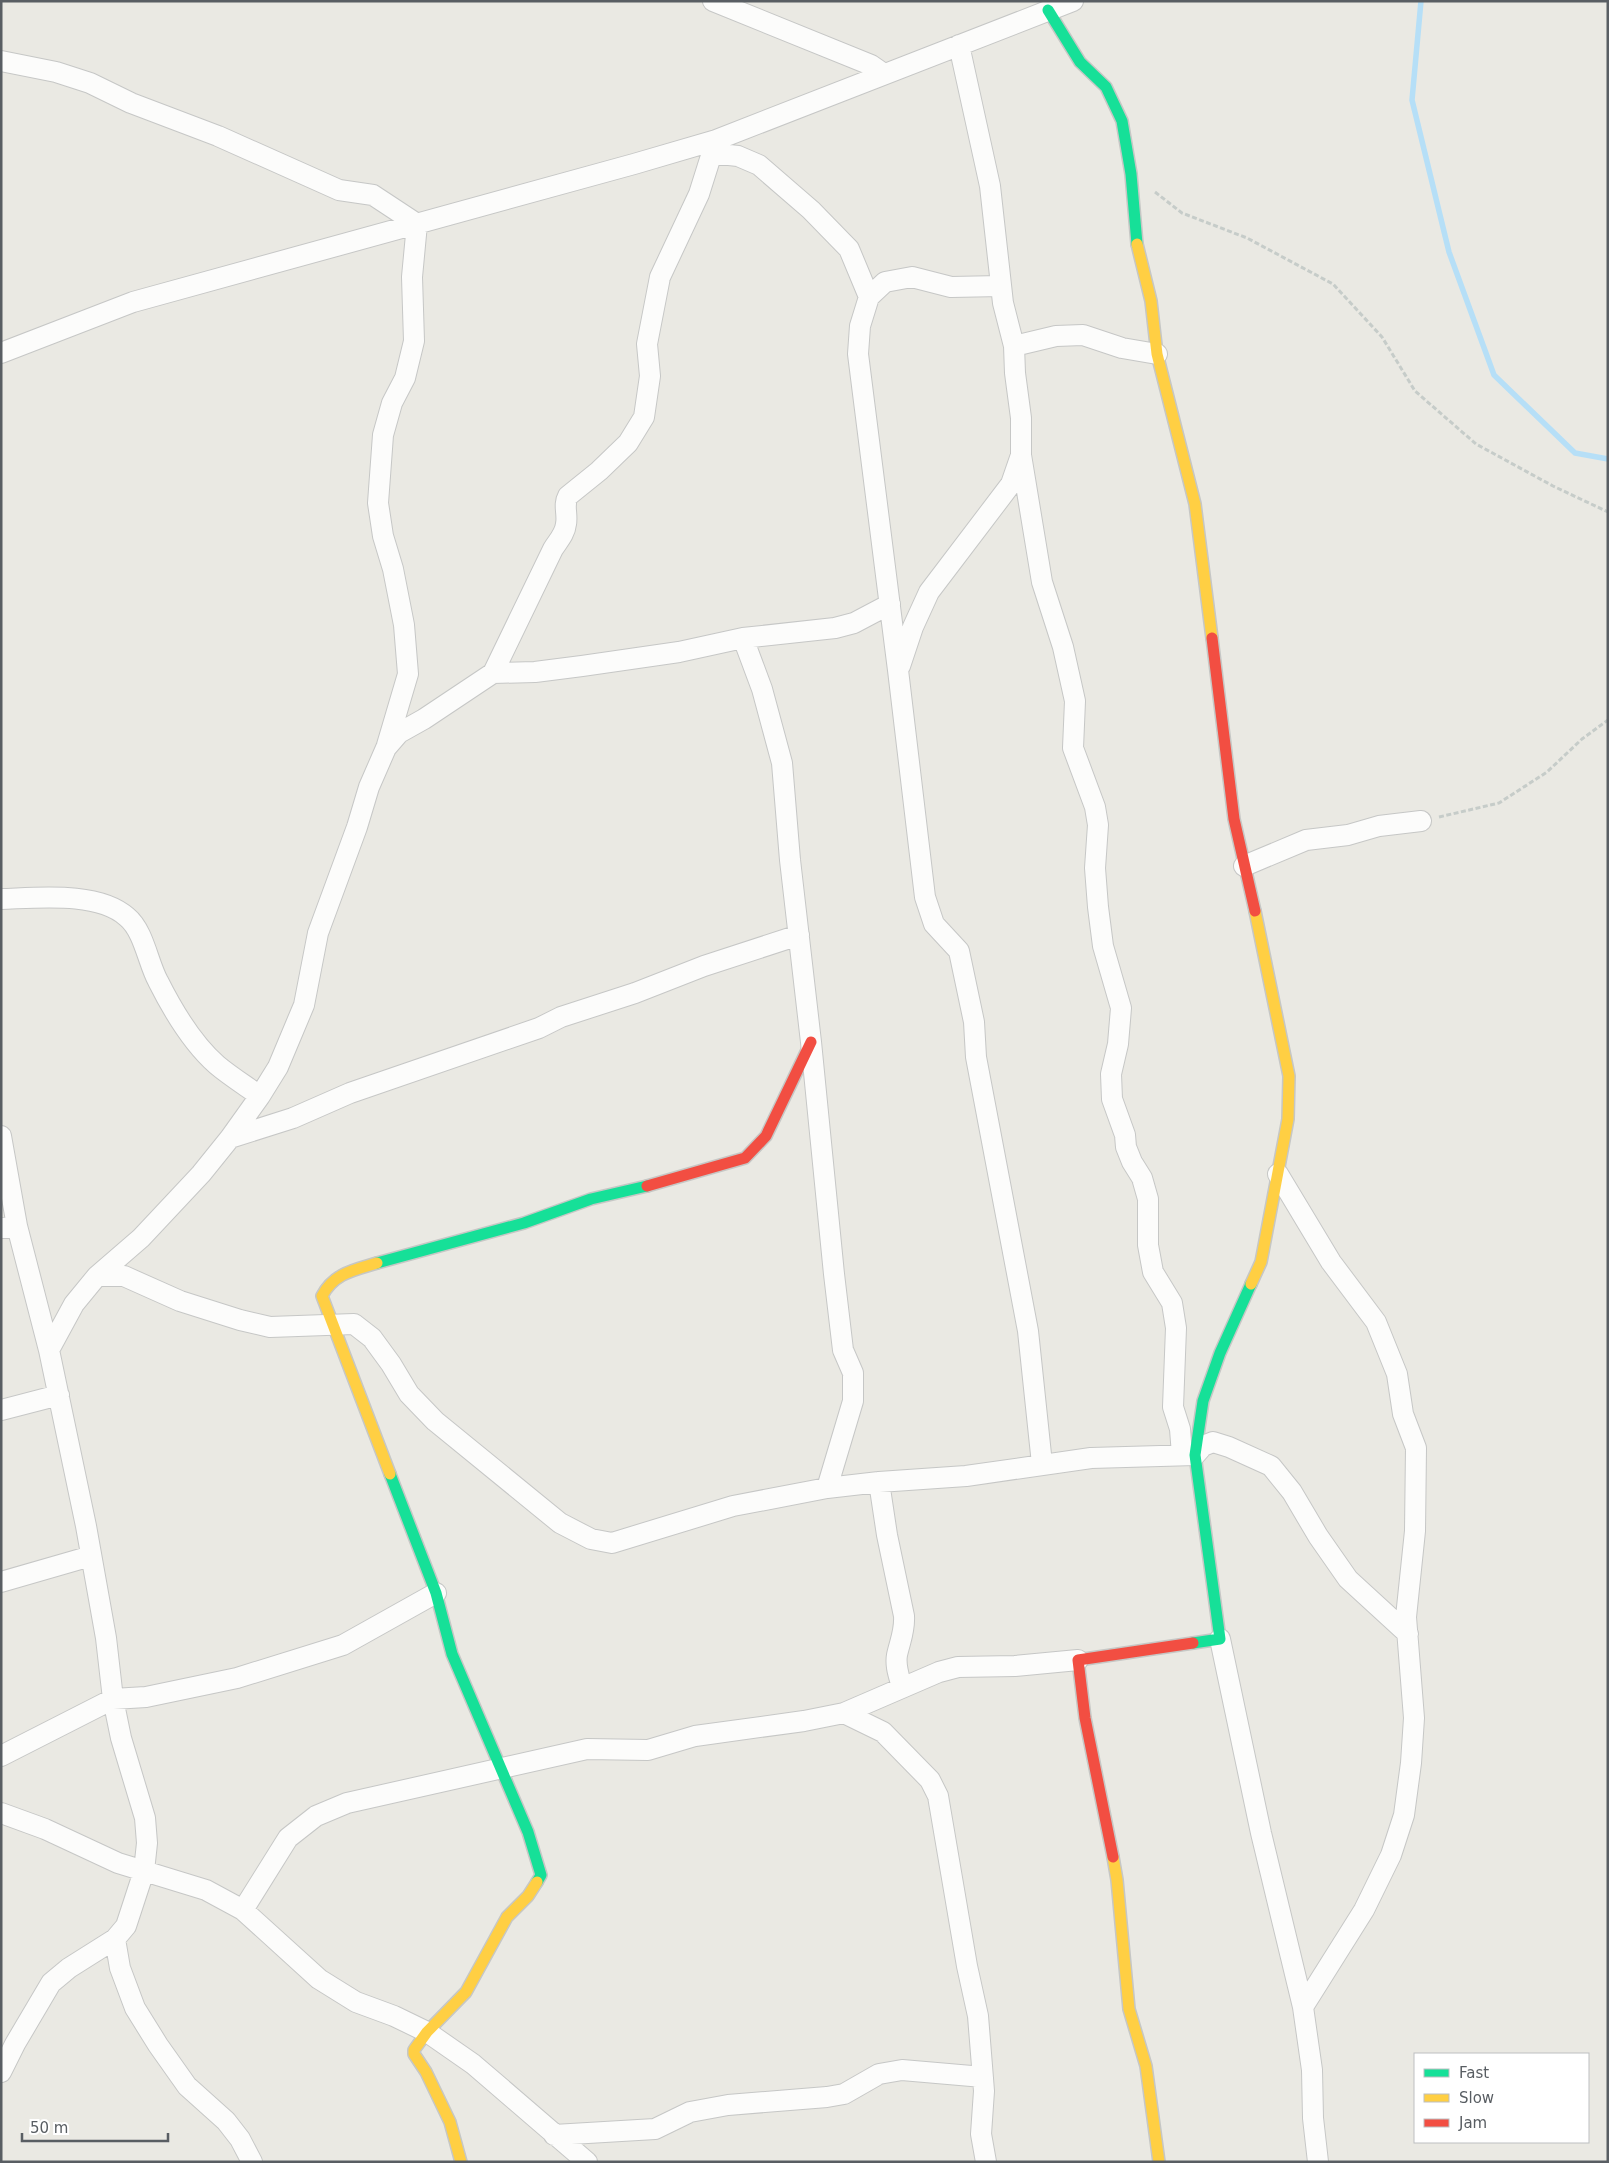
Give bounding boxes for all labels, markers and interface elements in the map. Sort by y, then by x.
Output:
legend [1414,2053,1589,2143]
text: Fast [1459,2064,1489,2082]
text: Slow [1459,2089,1494,2107]
scale bar [22,2110,169,2142]
text: Jam [1458,2114,1487,2132]
text: 50 m [30,2119,68,2137]

